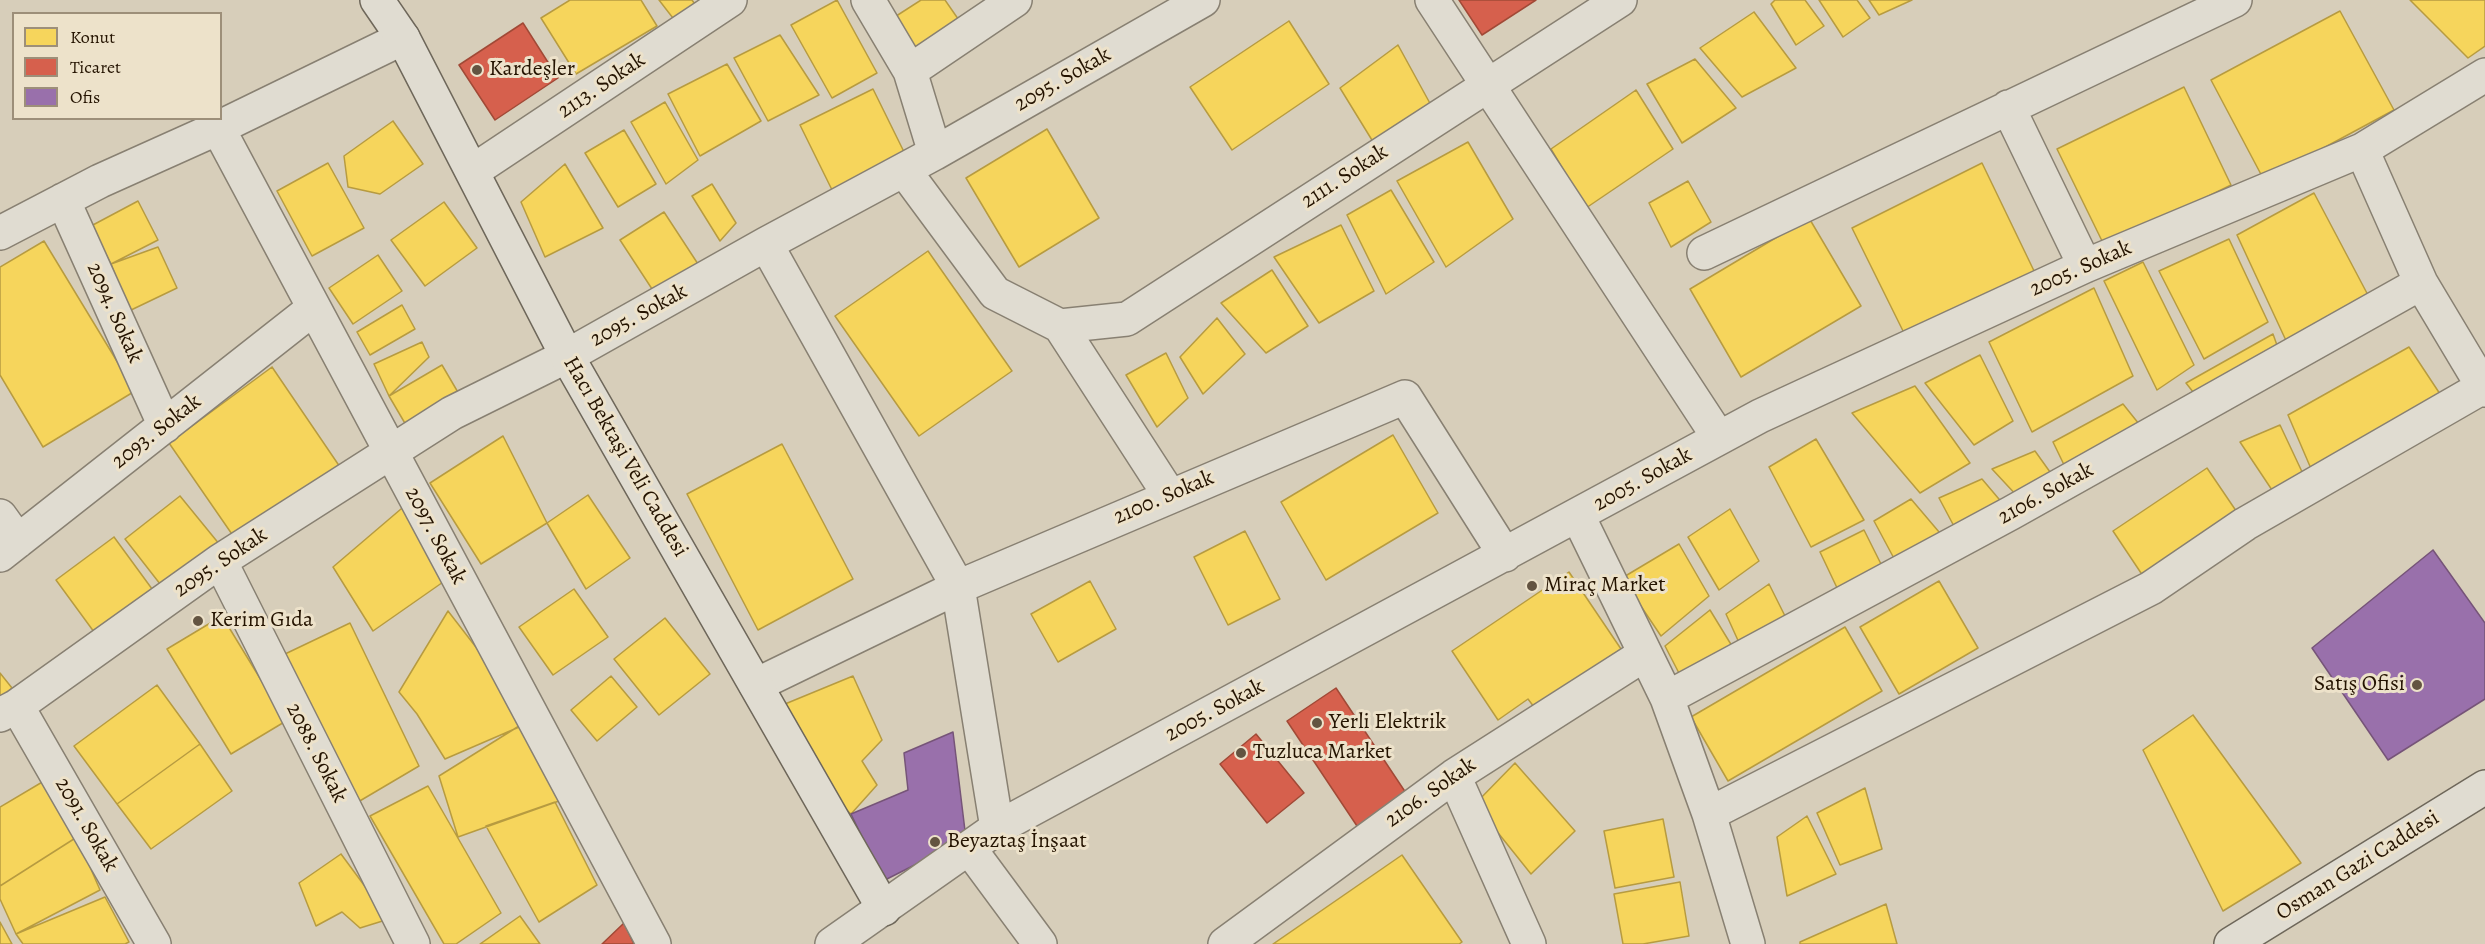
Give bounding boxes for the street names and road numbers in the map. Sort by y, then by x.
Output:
street label: 2095. Sokak [1010,42,1116,118]
street label: 2113. Sokak [553,47,651,125]
street label: 2111. Sokak [1297,139,1393,215]
street label: 2005. Sokak [2026,235,2136,303]
street label: 2094. Sokak [80,259,148,367]
street label: 2095. Sokak [586,279,692,353]
street label: Hacı Bektaşi Veli Caddesi [557,352,693,562]
street label: 2093. Sokak [107,389,207,475]
street label: 2005. Sokak [1589,442,1697,518]
street label: 2106. Sokak [1994,457,2098,531]
street label: 2100. Sokak [1110,465,1218,531]
street label: 2097. Sokak [398,483,472,589]
street label: 2095. Sokak [169,522,273,604]
street label: 2005. Sokak [1161,674,1269,748]
street label: 2088. Sokak [280,699,352,807]
street label: 2106. Sokak [1381,752,1481,834]
street label: 2091. Sokak [48,773,124,877]
street label: Osman Gazi Caddesi [2272,805,2444,927]

